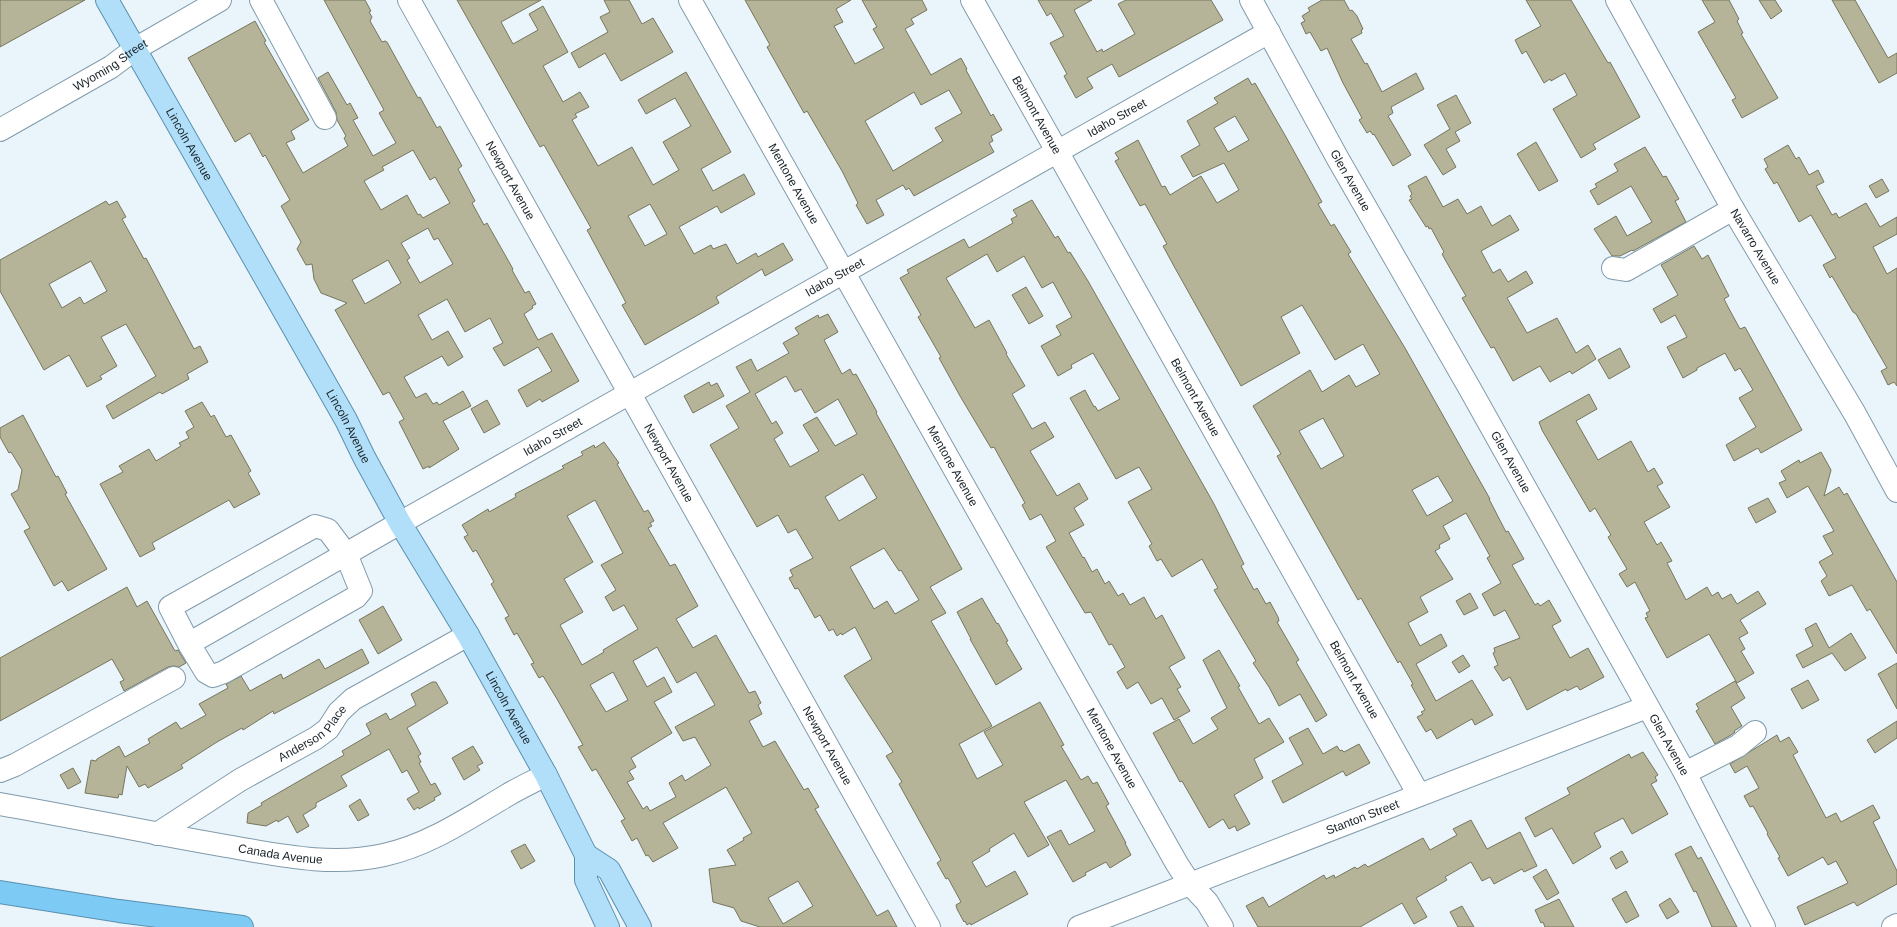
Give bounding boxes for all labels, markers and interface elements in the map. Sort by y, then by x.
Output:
street label: Wyoming Street [71,36,150,94]
street label: Belmont Avenue [1009,74,1064,157]
street label: Idaho Street [1085,95,1149,140]
street label: Lincoln Avenue [163,105,215,183]
street label: Newport Avenue [483,139,538,223]
street label: Mentone Avenue [765,141,822,227]
street label: Glen Avenue [1327,147,1374,214]
street label: Navarro Avenue [1727,206,1784,288]
street label: Idaho Street [803,255,867,300]
street label: Belmont Avenue [1168,356,1223,439]
street label: Lincoln Avenue [323,387,373,466]
street label: Idaho Street [521,414,585,459]
street label: Newport Avenue [641,421,697,505]
street label: Mentone Avenue [925,423,981,509]
street label: Glen Avenue [1488,429,1534,496]
street label: Belmont Avenue [1327,638,1382,722]
street label: Lincoln Avenue [483,669,535,747]
street label: Anderson Place [276,702,349,765]
street label: Newport Avenue [800,704,855,788]
street label: Mentone Avenue [1084,706,1140,791]
street label: Glen Avenue [1646,711,1692,778]
street label: Stanton Street [1324,797,1401,838]
street label: Canada Avenue [237,841,323,867]

